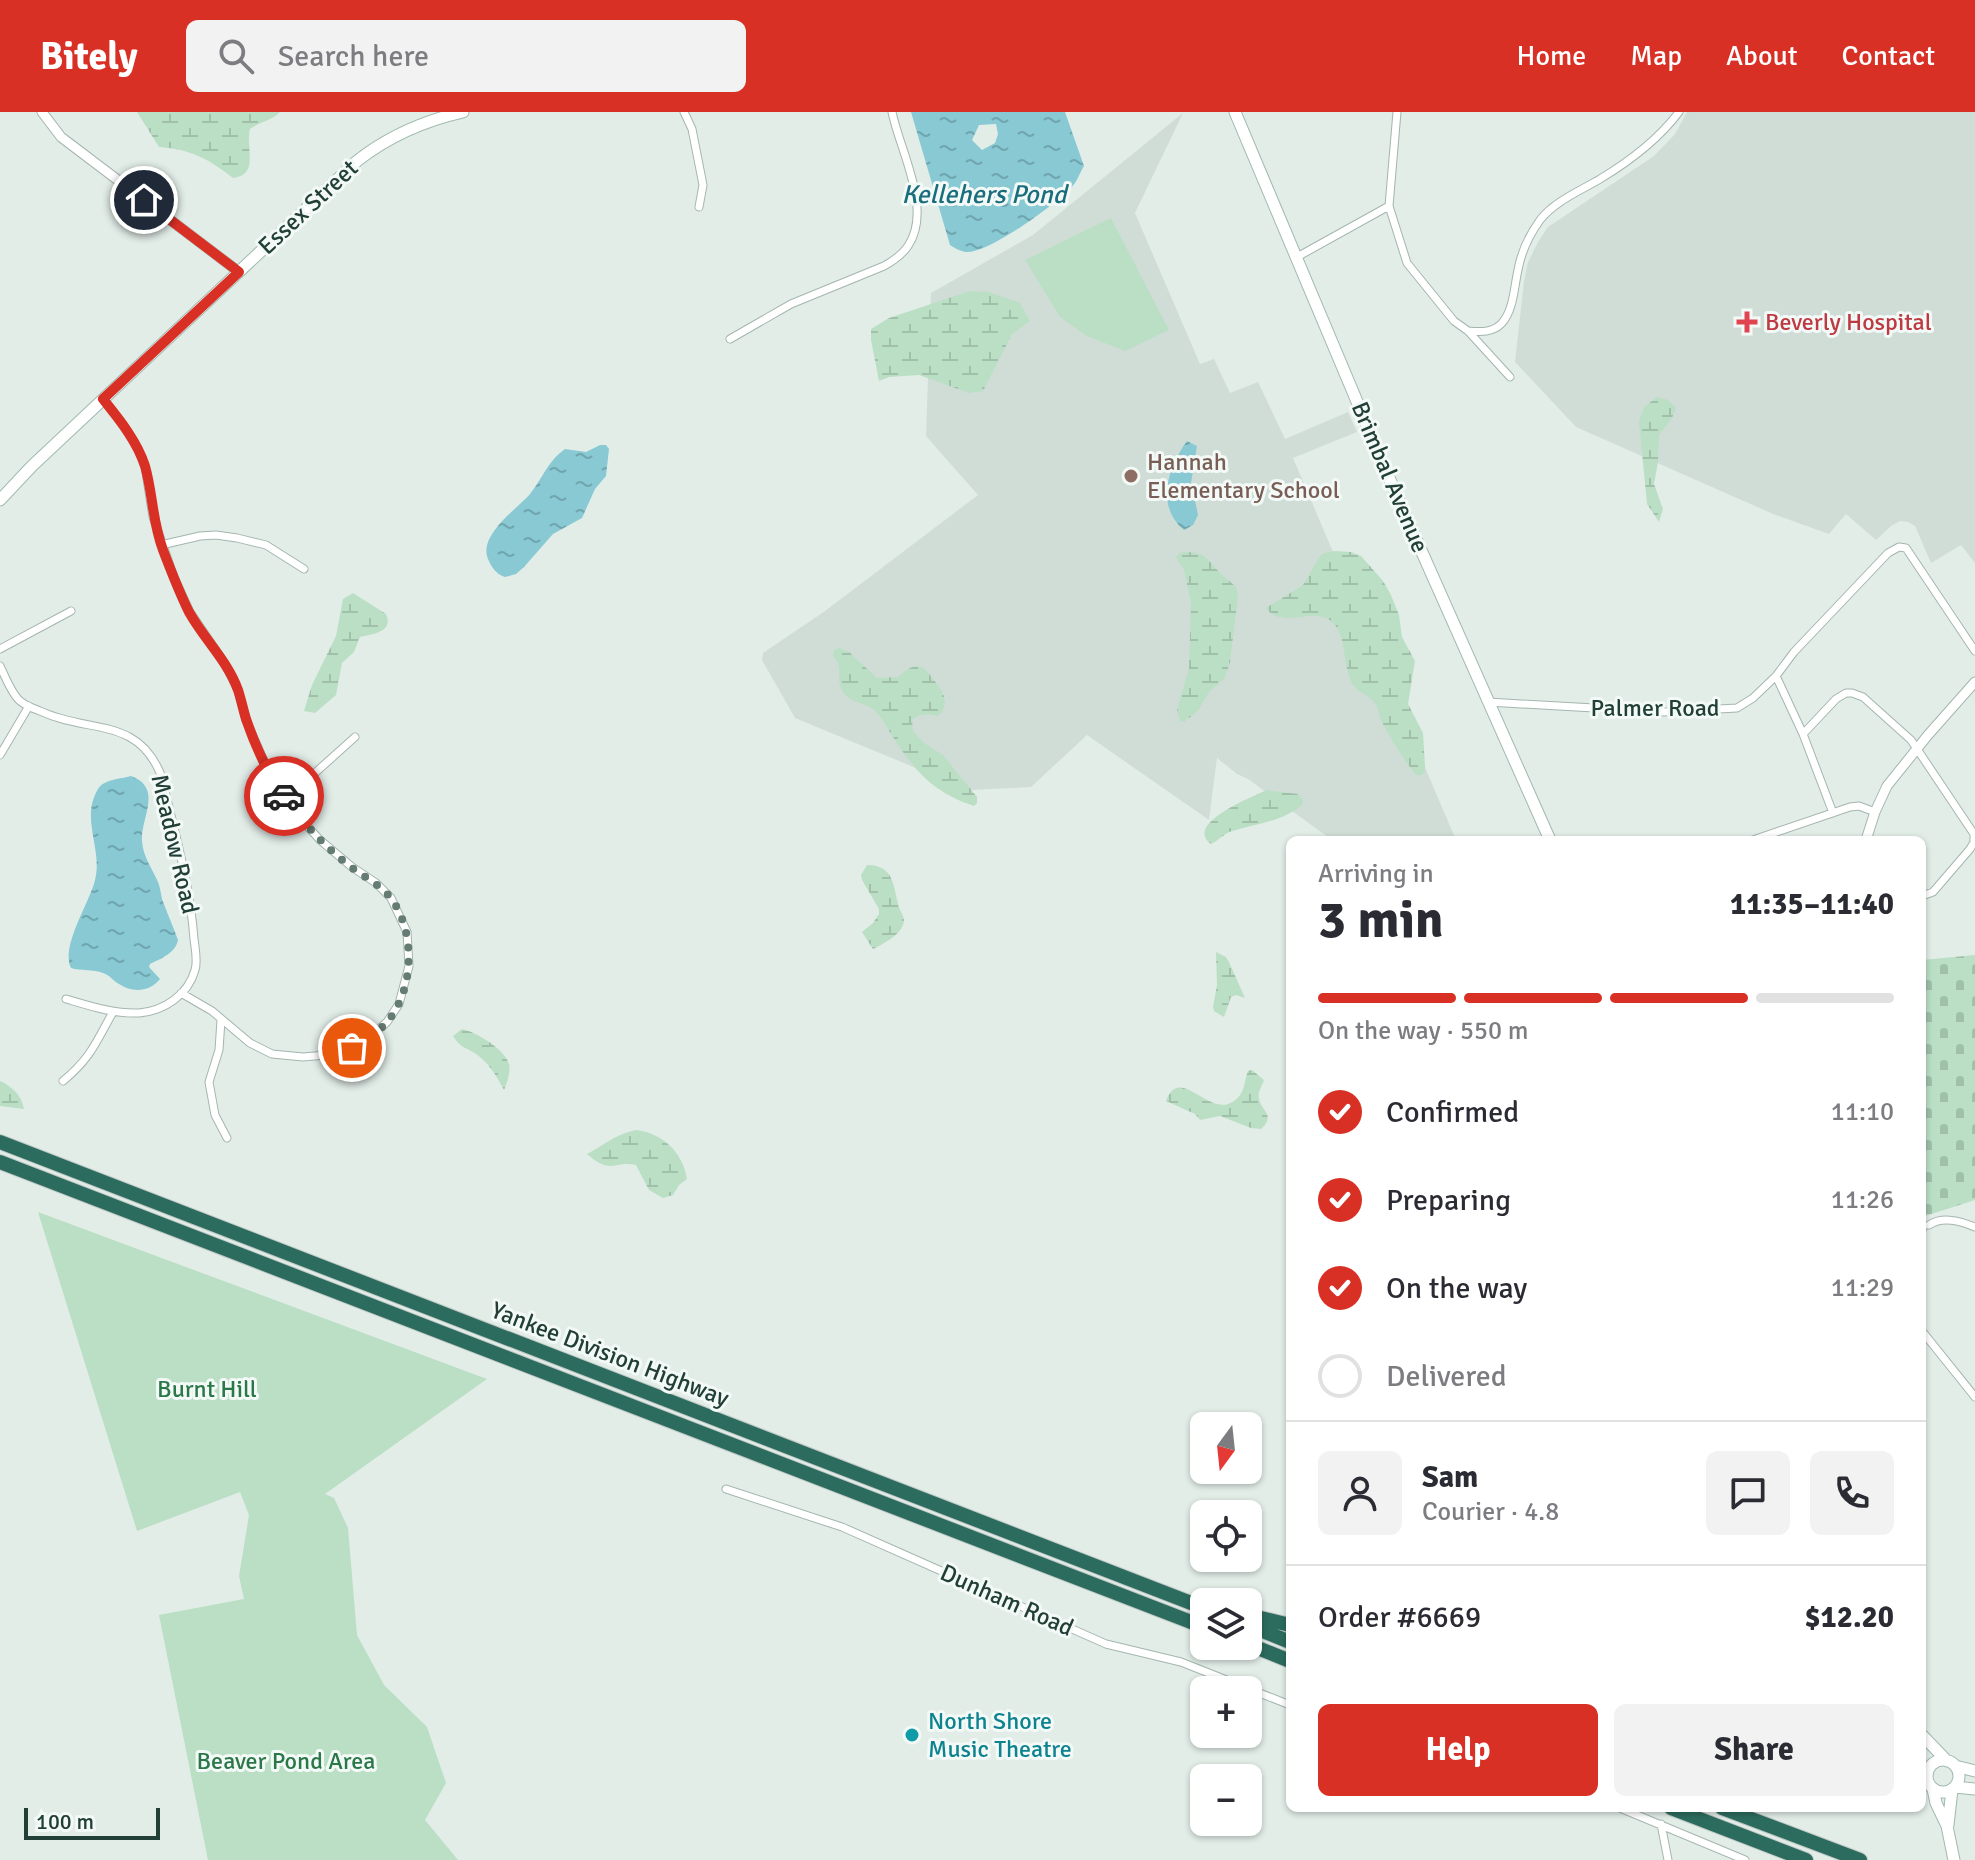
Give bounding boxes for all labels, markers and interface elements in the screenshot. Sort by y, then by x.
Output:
search box [186,20,746,92]
text: Bitely [40,33,138,80]
icon: search [214,34,258,78]
text: Search here [278,38,429,75]
text: Home [1517,39,1586,73]
text: Map [1630,39,1682,73]
text: About [1726,39,1798,73]
text: Contact [1842,39,1935,73]
street label: Essex Street [252,153,364,261]
pin [110,166,178,234]
icon: home [122,178,166,222]
water label: Kellehers Pond [901,179,1070,211]
place label: Beverly Hospital [1765,307,1932,337]
marker: Beverly Hospital [1736,311,1758,333]
street label: Brimbal Avenue [1345,397,1435,557]
place label: Hannah Elementary School [1147,447,1340,505]
marker: Hannah Elementary School [1122,467,1140,485]
street label: Palmer Road [1591,693,1719,723]
courier [244,756,324,836]
street label: Meadow Road [144,771,206,917]
icon: car [262,774,306,818]
text: Arriving in [1318,858,1434,890]
text: 11:35–11:40 [1730,886,1894,923]
text: 3 min [1318,888,1444,952]
pin [318,1014,386,1082]
text: On the way · 550 m [1318,1015,1528,1047]
icon: bag [330,1026,374,1070]
icon: check [1318,1090,1362,1134]
text: Confirmed [1386,1094,1519,1131]
text: 11:10 [1831,1096,1894,1128]
icon: check [1318,1178,1362,1222]
text: Preparing [1386,1182,1511,1219]
text: 11:26 [1831,1184,1894,1216]
icon: check [1318,1266,1362,1310]
text: On the way [1386,1270,1527,1307]
text: 11:29 [1831,1272,1894,1304]
street label: Yankee Division Highway [487,1295,733,1413]
text: Delivered [1386,1358,1507,1395]
park label: Burnt Hill [157,1374,257,1404]
north arrow [1190,1412,1262,1484]
map controls [1190,1412,1262,1836]
button: person [1318,1451,1402,1535]
button: chat [1706,1451,1790,1535]
button: phone [1810,1451,1894,1535]
text: Sam [1422,1459,1478,1496]
text: Courier · 4.8 [1422,1496,1559,1528]
button: locate [1190,1500,1262,1572]
street label: Dunham Road [936,1557,1078,1643]
button: layers [1190,1588,1262,1660]
text: Order #6669 [1318,1599,1481,1636]
text: $12.20 [1804,1599,1894,1636]
button: + [1190,1676,1262,1748]
button: Help [1318,1704,1598,1796]
button: Share [1614,1704,1894,1796]
place label: North Shore Music Theatre [928,1706,1072,1764]
marker: North Shore Music Theatre [903,1726,921,1744]
park label: Beaver Pond Area [197,1746,375,1776]
button: − [1190,1764,1262,1836]
scale bar [24,1804,160,1840]
text: 100 m [36,1808,94,1835]

